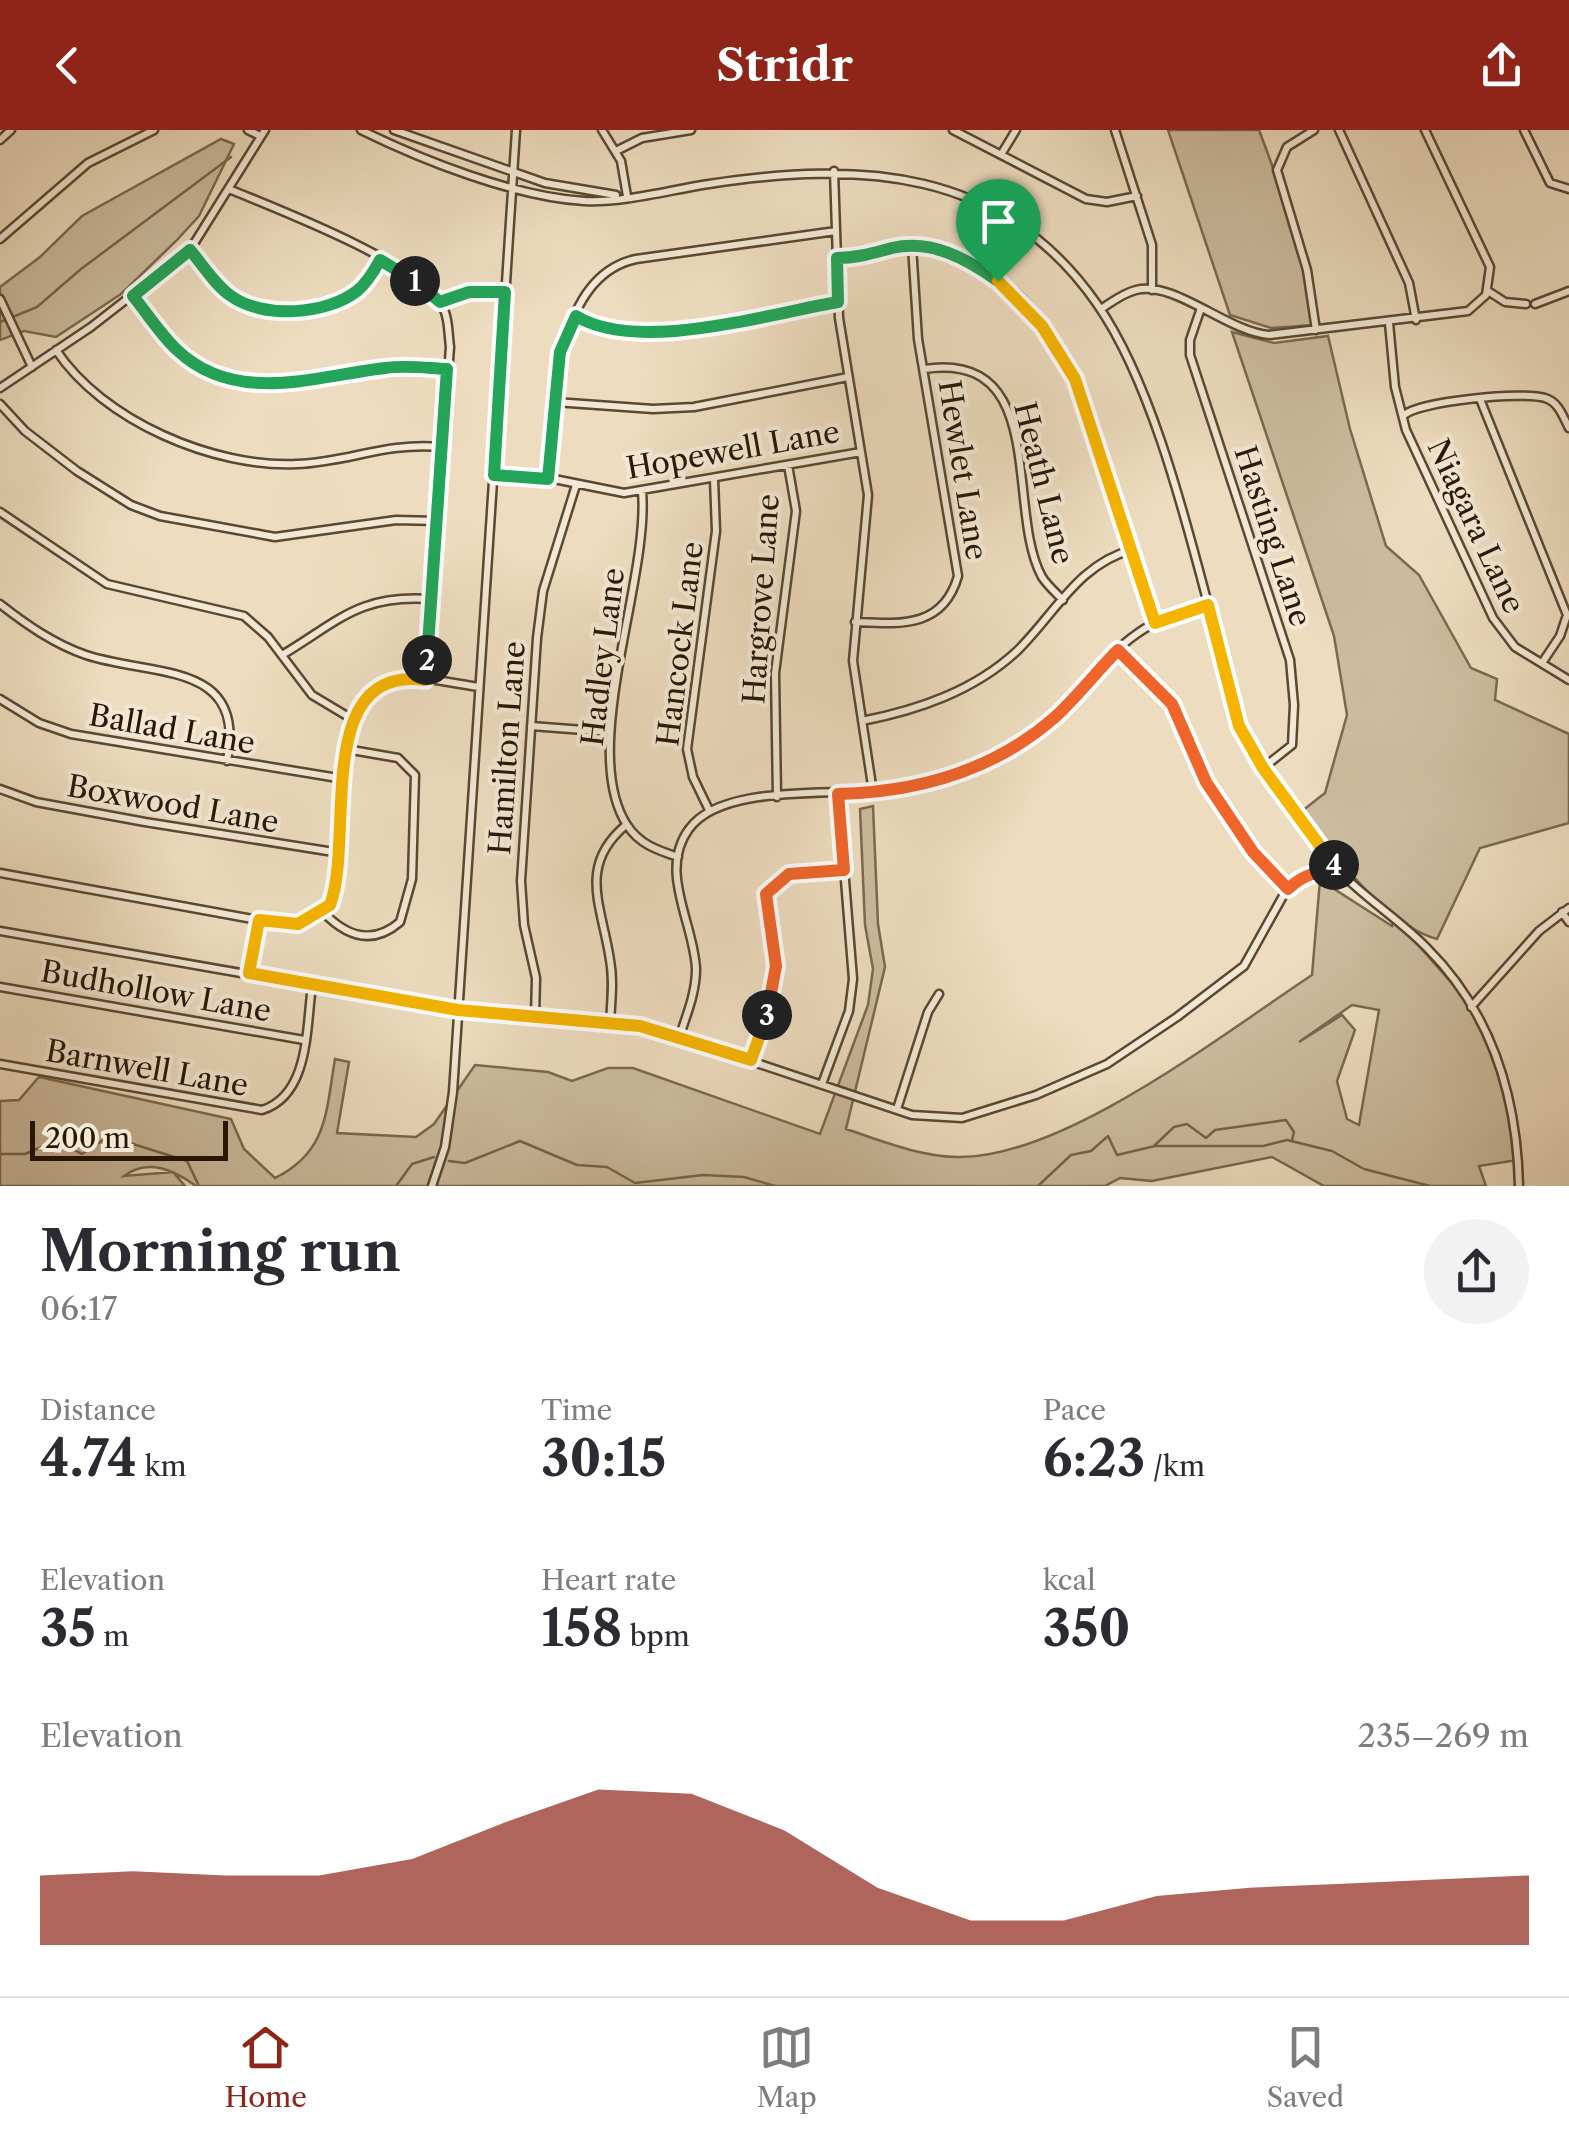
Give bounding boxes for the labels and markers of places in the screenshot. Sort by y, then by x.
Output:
pin [956,179,1041,282]
pin: 1 [390,256,440,306]
pin: 2 [402,635,452,685]
pin: 4 [1309,840,1359,890]
pin: 3 [742,990,792,1040]

